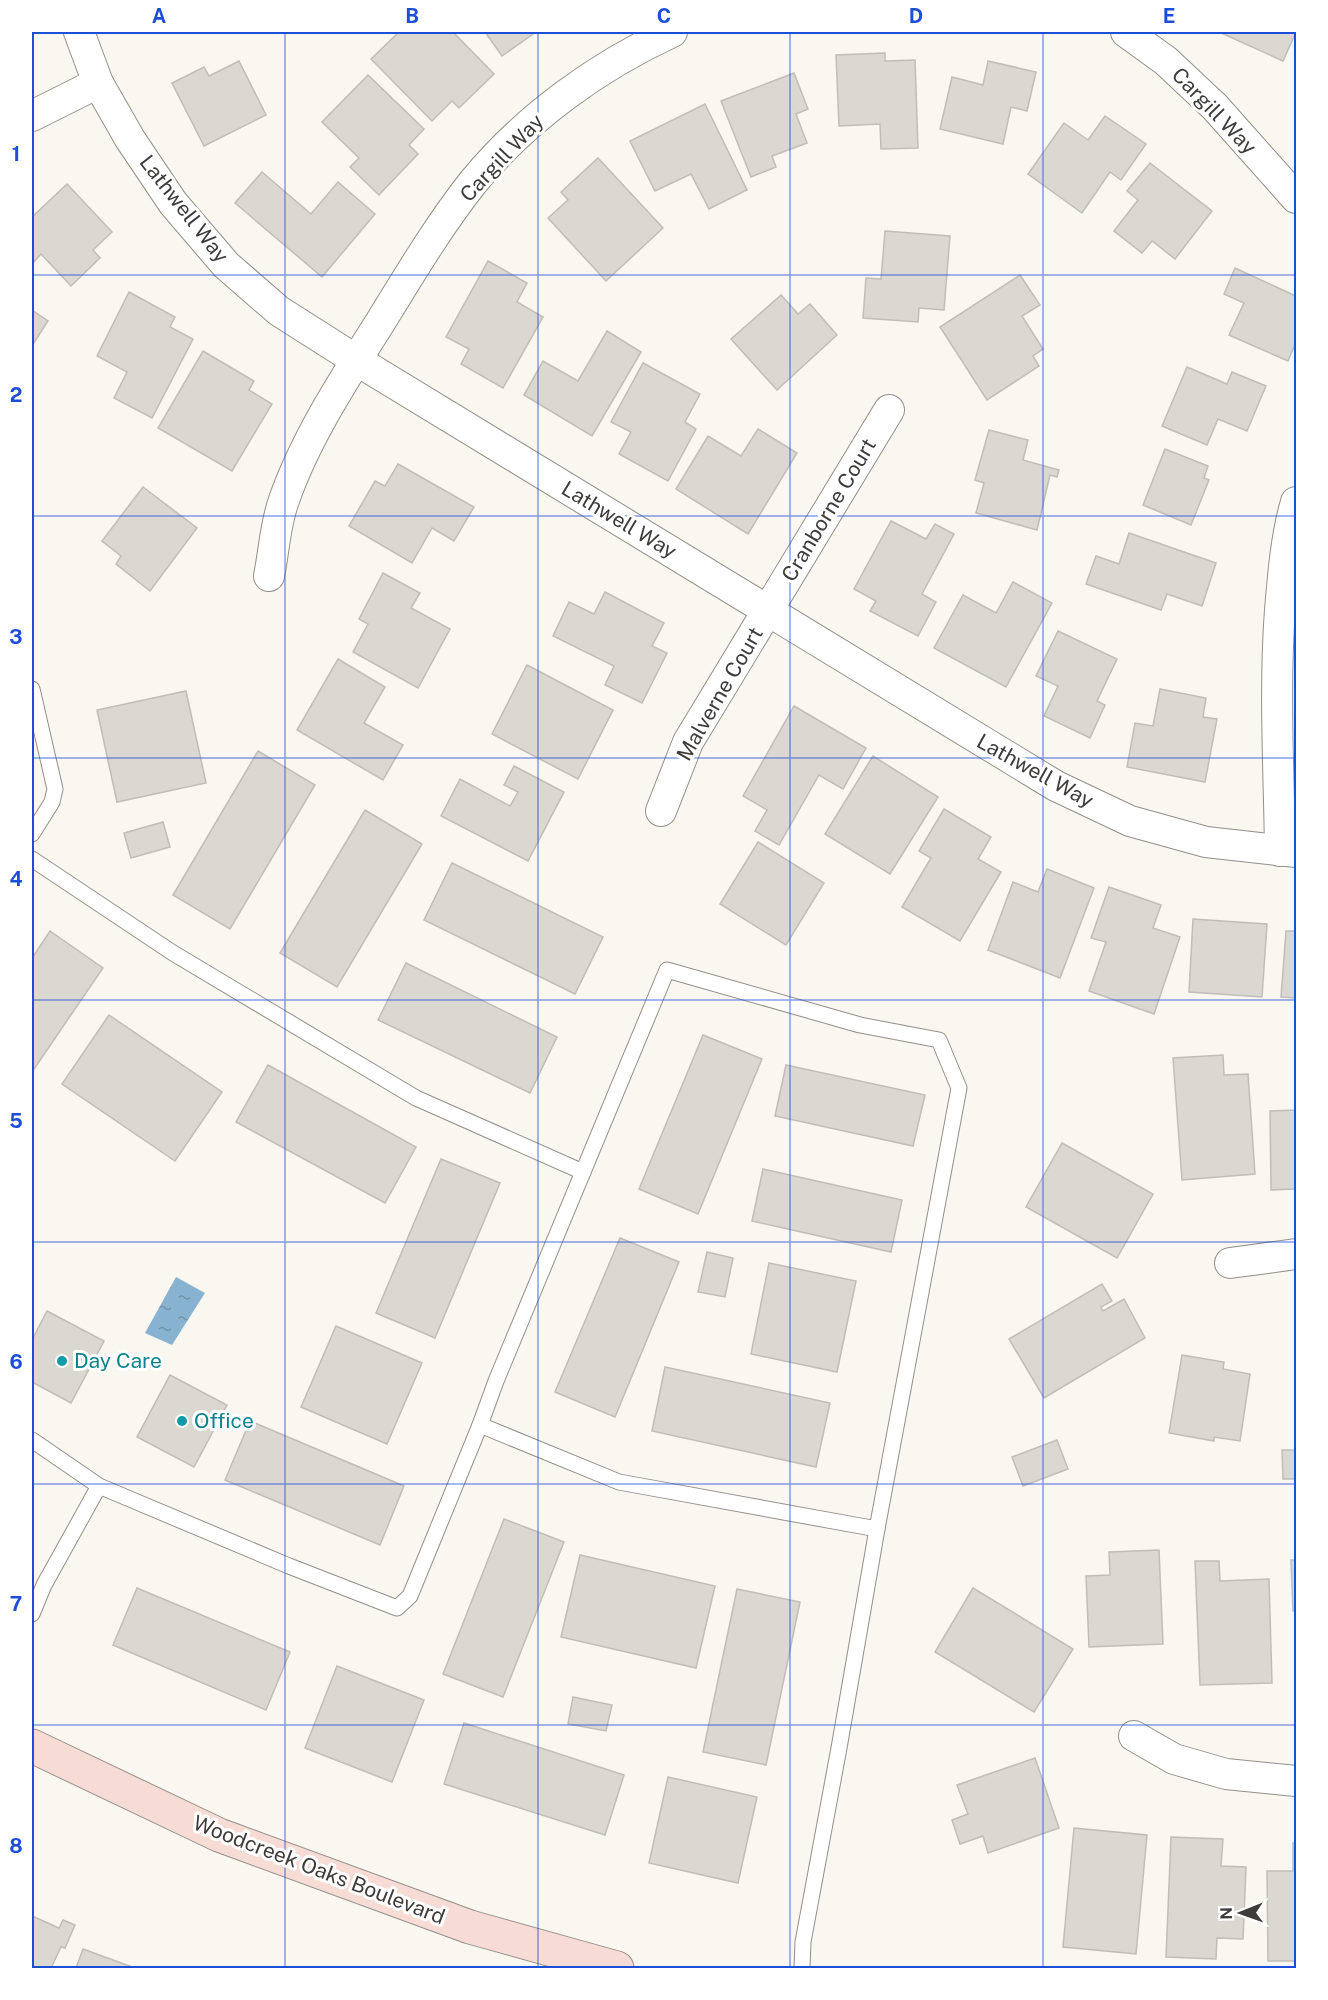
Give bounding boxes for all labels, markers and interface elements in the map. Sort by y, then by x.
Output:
text: A [152,4,166,28]
text: B [405,4,419,28]
text: C [657,4,671,28]
text: D [909,4,923,28]
text: E [1163,4,1175,28]
street label: Cargill Way [1167,62,1262,159]
street label: Cargill Way [455,109,549,207]
text: 1 [12,142,20,166]
street label: Lathwell Way [135,150,234,267]
text: 2 [10,383,22,407]
street label: Cranborne Court [776,434,881,586]
street label: Lathwell Way [557,475,681,564]
street label: Malverne Court [671,622,768,765]
text: 3 [9,625,23,649]
street label: Lathwell Way [973,728,1098,813]
text: 4 [9,867,23,891]
text: 5 [9,1109,23,1133]
place label: Day Care [74,1348,162,1373]
text: 6 [9,1350,23,1374]
marker: Day Care [55,1354,69,1368]
place label: Office [194,1408,254,1433]
marker: Office [175,1414,189,1428]
text: 7 [10,1592,22,1616]
street label: Woodcreek Oaks Boulevard [190,1810,449,1929]
text: 8 [9,1834,23,1858]
north arrow [1211,1883,1271,1943]
text: N [1217,1907,1236,1920]

